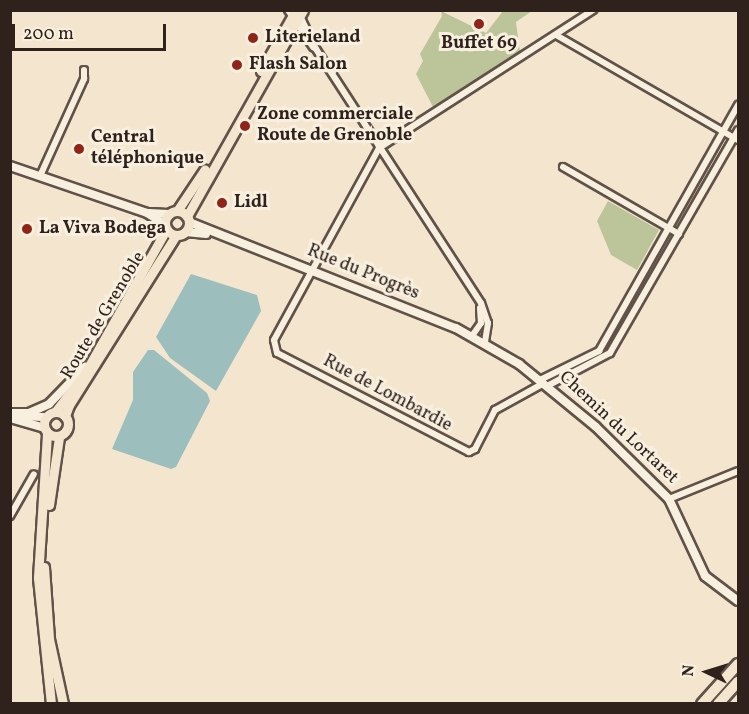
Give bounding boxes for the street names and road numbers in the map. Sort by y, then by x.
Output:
street label: Rue du Progrès [304,241,422,305]
street label: Route de Grenoble [57,248,151,384]
street label: Rue de Lombardie [319,351,455,437]
street label: Chemin du Lortaret [554,367,682,489]

